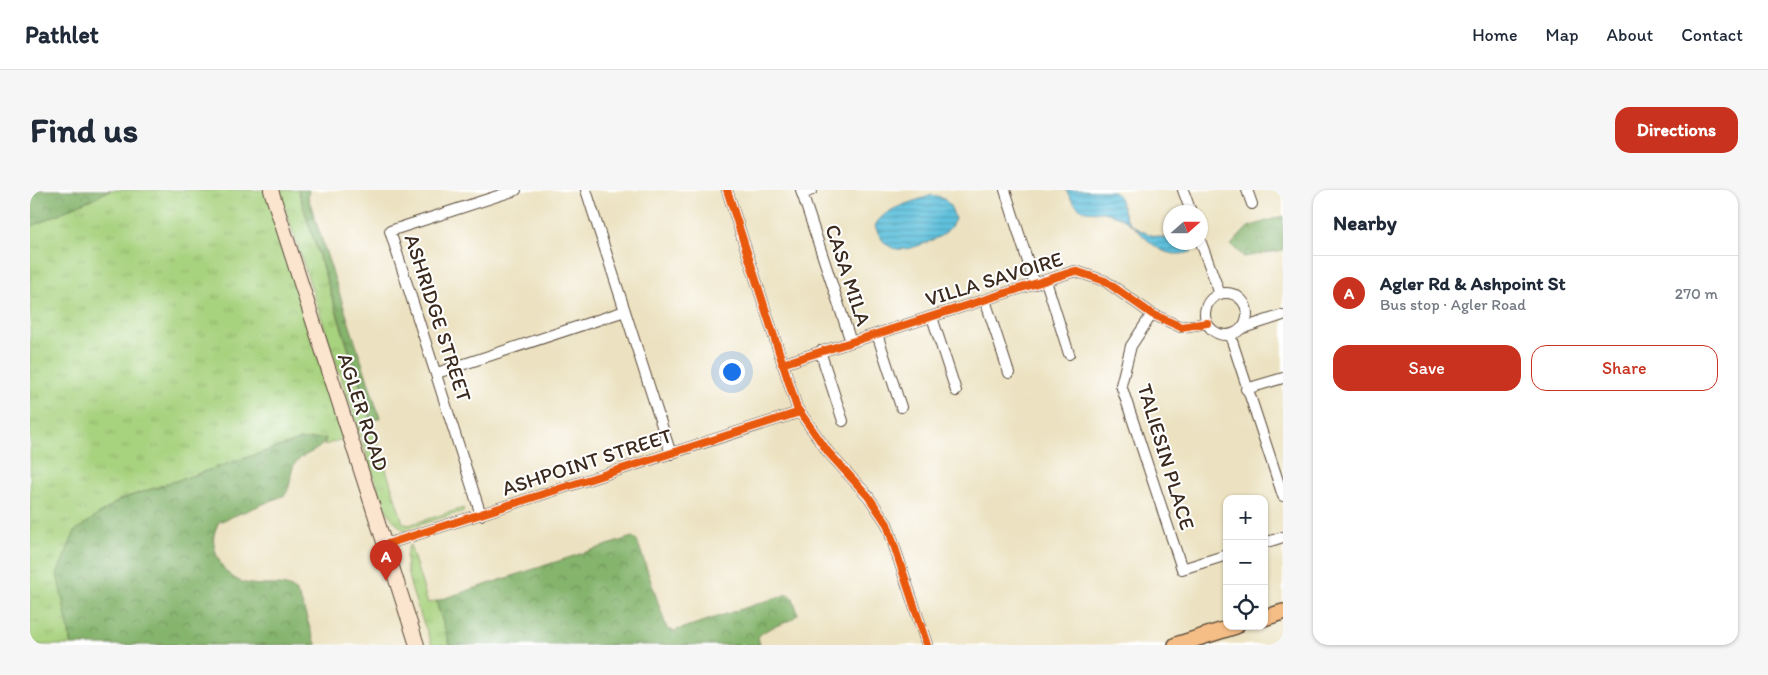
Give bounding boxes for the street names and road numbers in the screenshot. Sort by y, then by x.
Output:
street label: CASA MILA [820,221,877,329]
street label: ASHRIDGE STREET [400,231,477,405]
street label: VILLA SAVOIRE [922,246,1066,311]
street label: AGLER ROAD [333,350,394,474]
street label: TALIESIN PLACE [1132,381,1201,533]
street label: ASHPOINT STREET [499,422,675,501]

